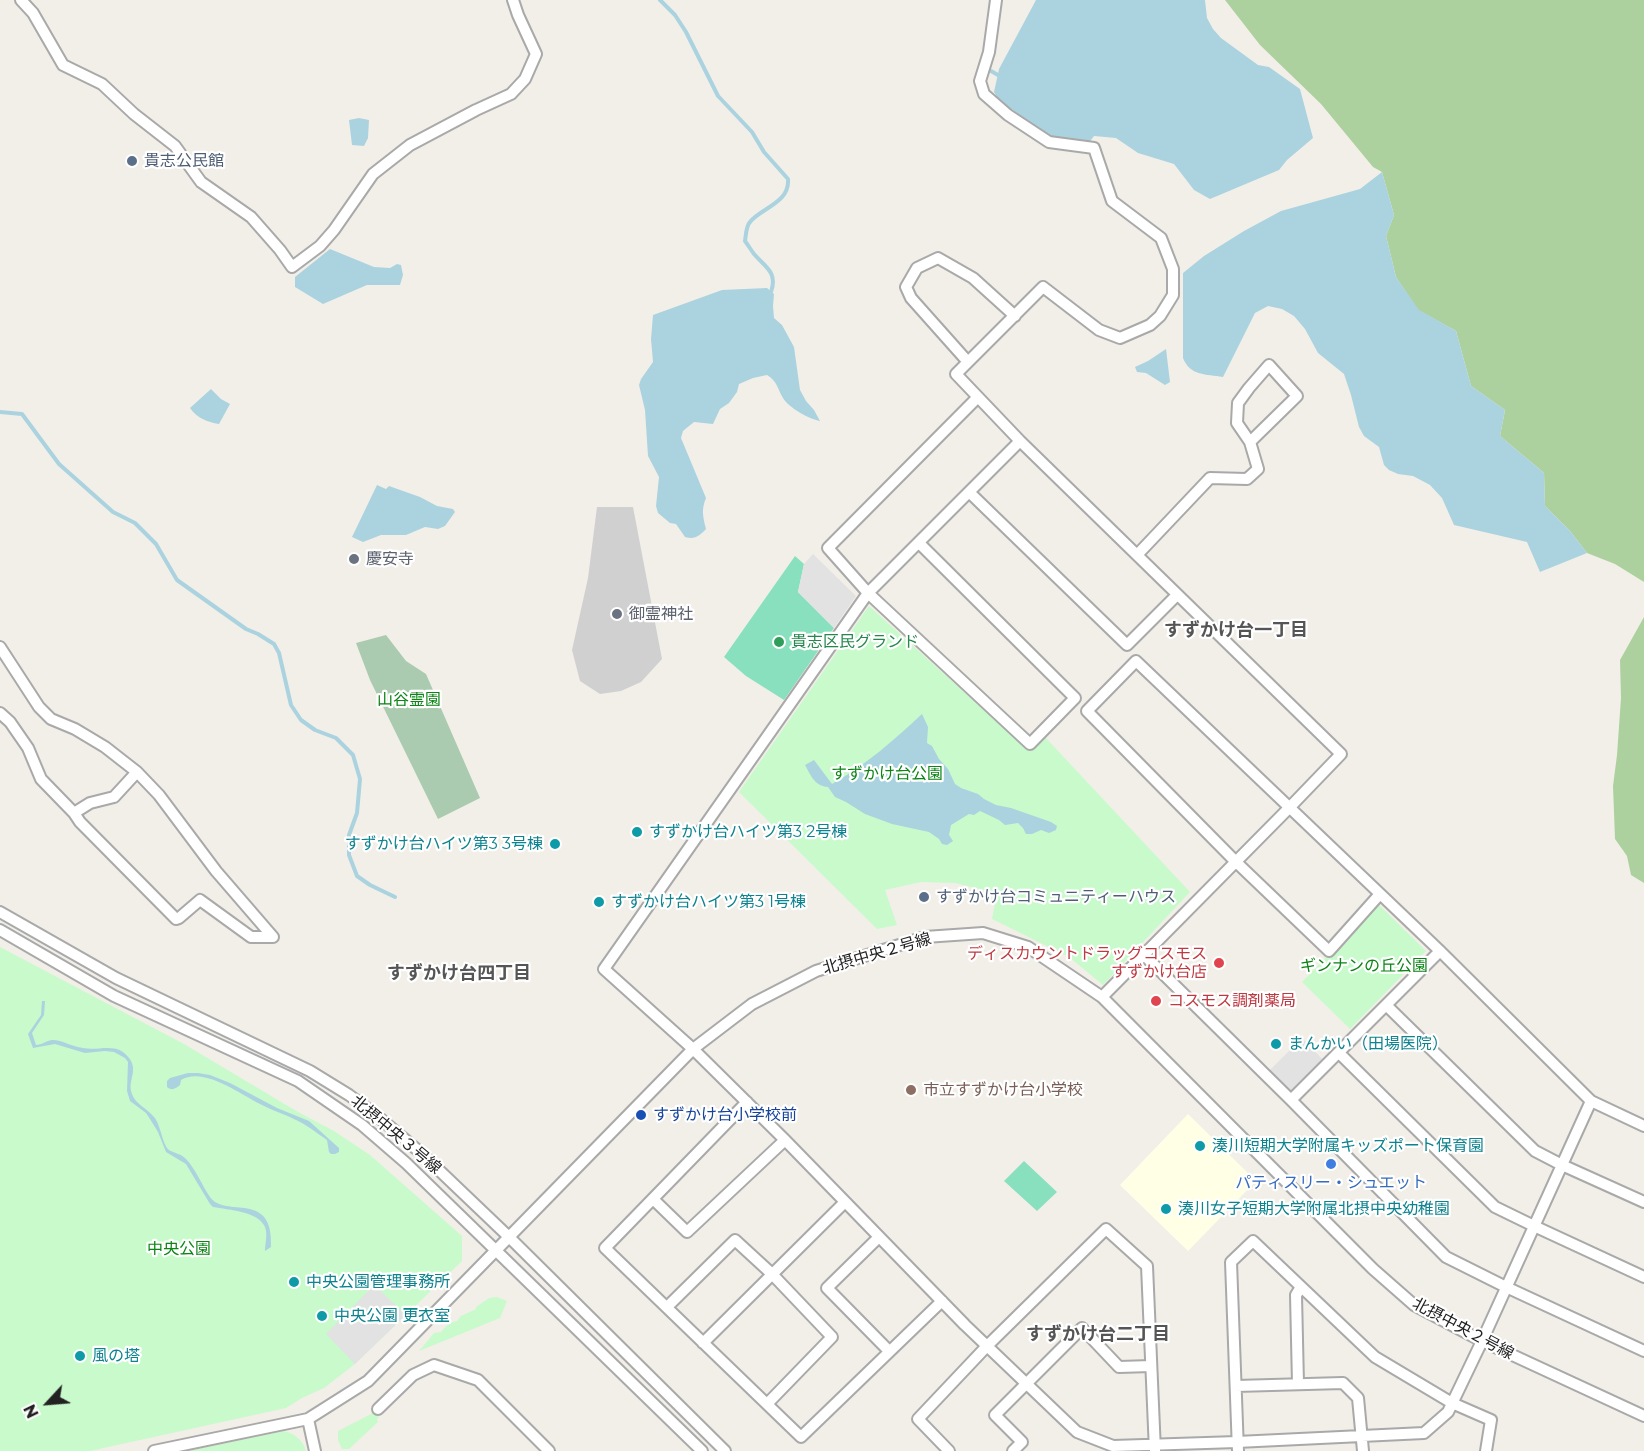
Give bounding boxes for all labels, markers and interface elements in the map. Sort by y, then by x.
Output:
place label: 貴志公民館 [144,151,224,171]
marker: 貴志公民館 [125,154,139,168]
place label: 慶安寺 [366,549,414,569]
marker: 慶安寺 [347,552,361,566]
place label: 御霊神社 [629,604,693,624]
marker: 御霊神社 [610,607,624,621]
district label: すずかけ台一丁目 [1164,620,1308,642]
place label: 貴志区民グランド [791,632,919,652]
marker: 貴志区民グランド [772,635,786,649]
park label: 山谷霊園 [377,690,441,710]
park label: すずかけ台公園 [831,764,943,784]
place label: すずかけ台ハイツ第3 2号棟 [649,822,847,842]
marker: すずかけ台ハイツ第3 2号棟 [630,825,644,839]
place label: すずかけ台ハイツ第3 3号棟 [345,834,543,854]
marker: すずかけ台ハイツ第3 3号棟 [548,837,562,851]
place label: すずかけ台コミュニティーハウス [936,887,1176,907]
marker: すずかけ台コミュニティーハウス [917,890,931,904]
place label: すずかけ台ハイツ第3 1号棟 [611,892,806,912]
marker: すずかけ台ハイツ第3 1号棟 [592,895,606,909]
street label: 北摂中央２号線 [821,929,933,979]
place label: ディスカウントドラッグコスモス すずかけ台店 [967,944,1207,982]
marker: ディスカウントドラッグコスモス すずかけ台店 [1212,956,1226,970]
park label: ギンナンの丘公園 [1300,956,1428,976]
district label: すずかけ台四丁目 [387,963,531,985]
place label: コスモス調剤薬局 [1168,991,1296,1011]
marker: コスモス調剤薬局 [1149,994,1163,1008]
place label: まんかい（田場医院） [1288,1034,1448,1054]
marker: まんかい（田場医院） [1269,1037,1283,1051]
place label: 市立すずかけ台小学校 [923,1080,1083,1100]
marker: 市立すずかけ台小学校 [904,1083,918,1097]
street label: 北摂中央３号線 [347,1092,445,1178]
place label: すずかけ台小学校前 [653,1105,797,1125]
marker: すずかけ台小学校前 [634,1108,648,1122]
place label: 湊川短期大学附属キッズポート保育園 [1212,1136,1484,1156]
marker: 湊川短期大学附属キッズポート保育園 [1193,1139,1207,1153]
marker: パティスリー・シュエット [1324,1157,1338,1171]
place label: パティスリー・シュエット [1235,1173,1427,1193]
place label: 湊川女子短期大学附属北摂中央幼稚園 [1178,1199,1450,1219]
marker: 湊川女子短期大学附属北摂中央幼稚園 [1159,1202,1173,1216]
park label: 中央公園 [147,1239,211,1259]
place label: 中央公園管理事務所 [306,1272,450,1292]
marker: 中央公園管理事務所 [287,1275,301,1289]
street label: 北摂中央２号線 [1409,1294,1517,1364]
place label: 中央公園 更衣室 [334,1306,450,1326]
marker: 中央公園 更衣室 [315,1309,329,1323]
district label: すずかけ台二丁目 [1026,1324,1170,1346]
place label: 風の塔 [92,1346,140,1366]
marker: 風の塔 [73,1349,87,1363]
north arrow [18,1373,78,1433]
text: N [20,1401,43,1421]

